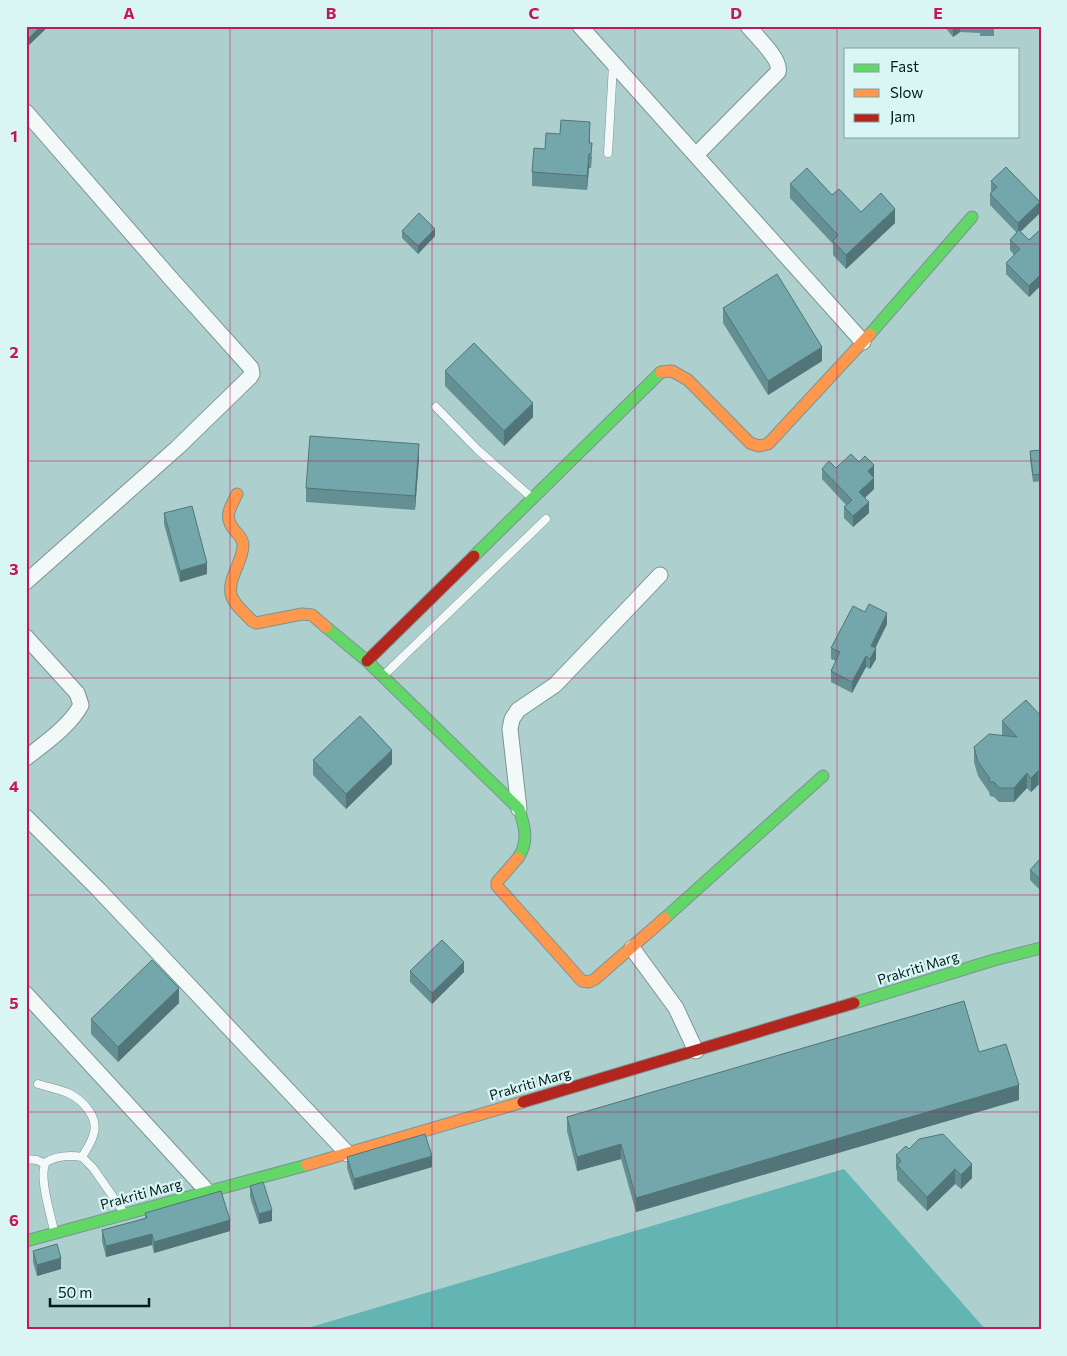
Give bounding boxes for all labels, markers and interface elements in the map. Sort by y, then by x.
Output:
text: A [123,3,135,22]
text: B [326,3,337,22]
text: C [529,3,540,22]
text: D [730,3,742,22]
text: E [933,3,943,22]
legend [844,48,1020,138]
text: Fast [890,57,919,75]
text: Slow [890,83,923,101]
text: Jam [890,107,915,125]
text: 1 [10,126,18,145]
text: 2 [9,342,19,361]
text: 3 [9,559,19,578]
text: 4 [9,776,19,795]
street label: Prakriti Marg [875,947,961,988]
text: 5 [9,993,19,1012]
street label: Prakriti Marg [487,1064,573,1103]
street label: Prakriti Marg [98,1174,184,1213]
text: 6 [9,1210,19,1229]
scale bar [50,1276,149,1308]
text: 50 m [58,1283,92,1301]

